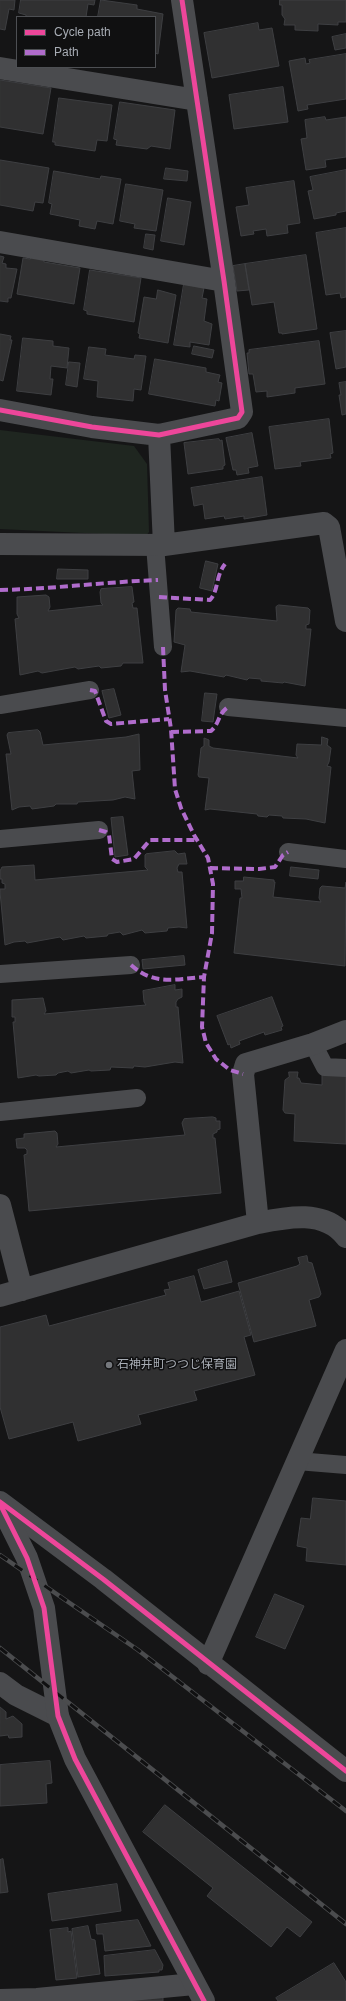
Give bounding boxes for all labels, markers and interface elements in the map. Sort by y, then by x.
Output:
legend [16,16,156,68]
text: Cycle path [54,25,111,39]
text: Path [54,45,79,59]
place label: 石神井町つつじ保育園 [117,1358,237,1372]
marker: 石神井町つつじ保育園 [104,1360,114,1370]

